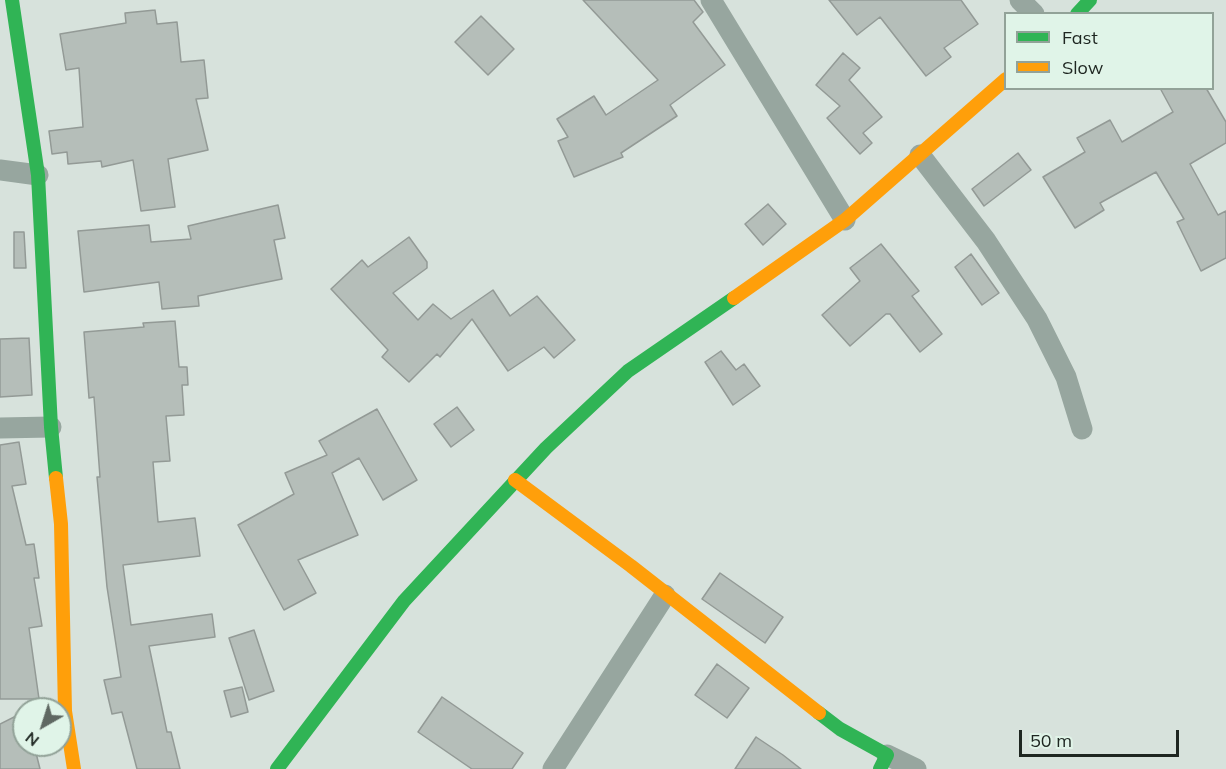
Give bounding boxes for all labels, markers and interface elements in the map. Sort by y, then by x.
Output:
legend [1004,12,1214,90]
text: Fast [1062,26,1098,49]
text: Slow [1062,56,1103,79]
north arrow [12,697,72,757]
scale bar [1022,718,1182,756]
text: N [21,728,43,751]
text: 50 m [1030,729,1072,752]

